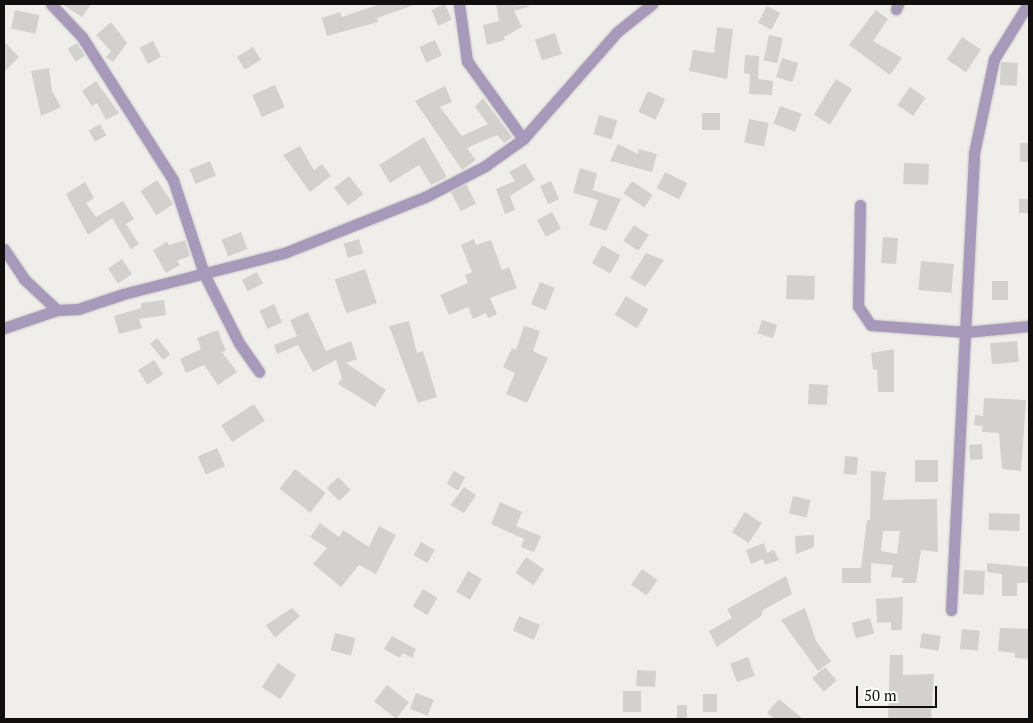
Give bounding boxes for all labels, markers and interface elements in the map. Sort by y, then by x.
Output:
scale bar [858,676,939,708]
text: 50 m [864,685,897,705]

